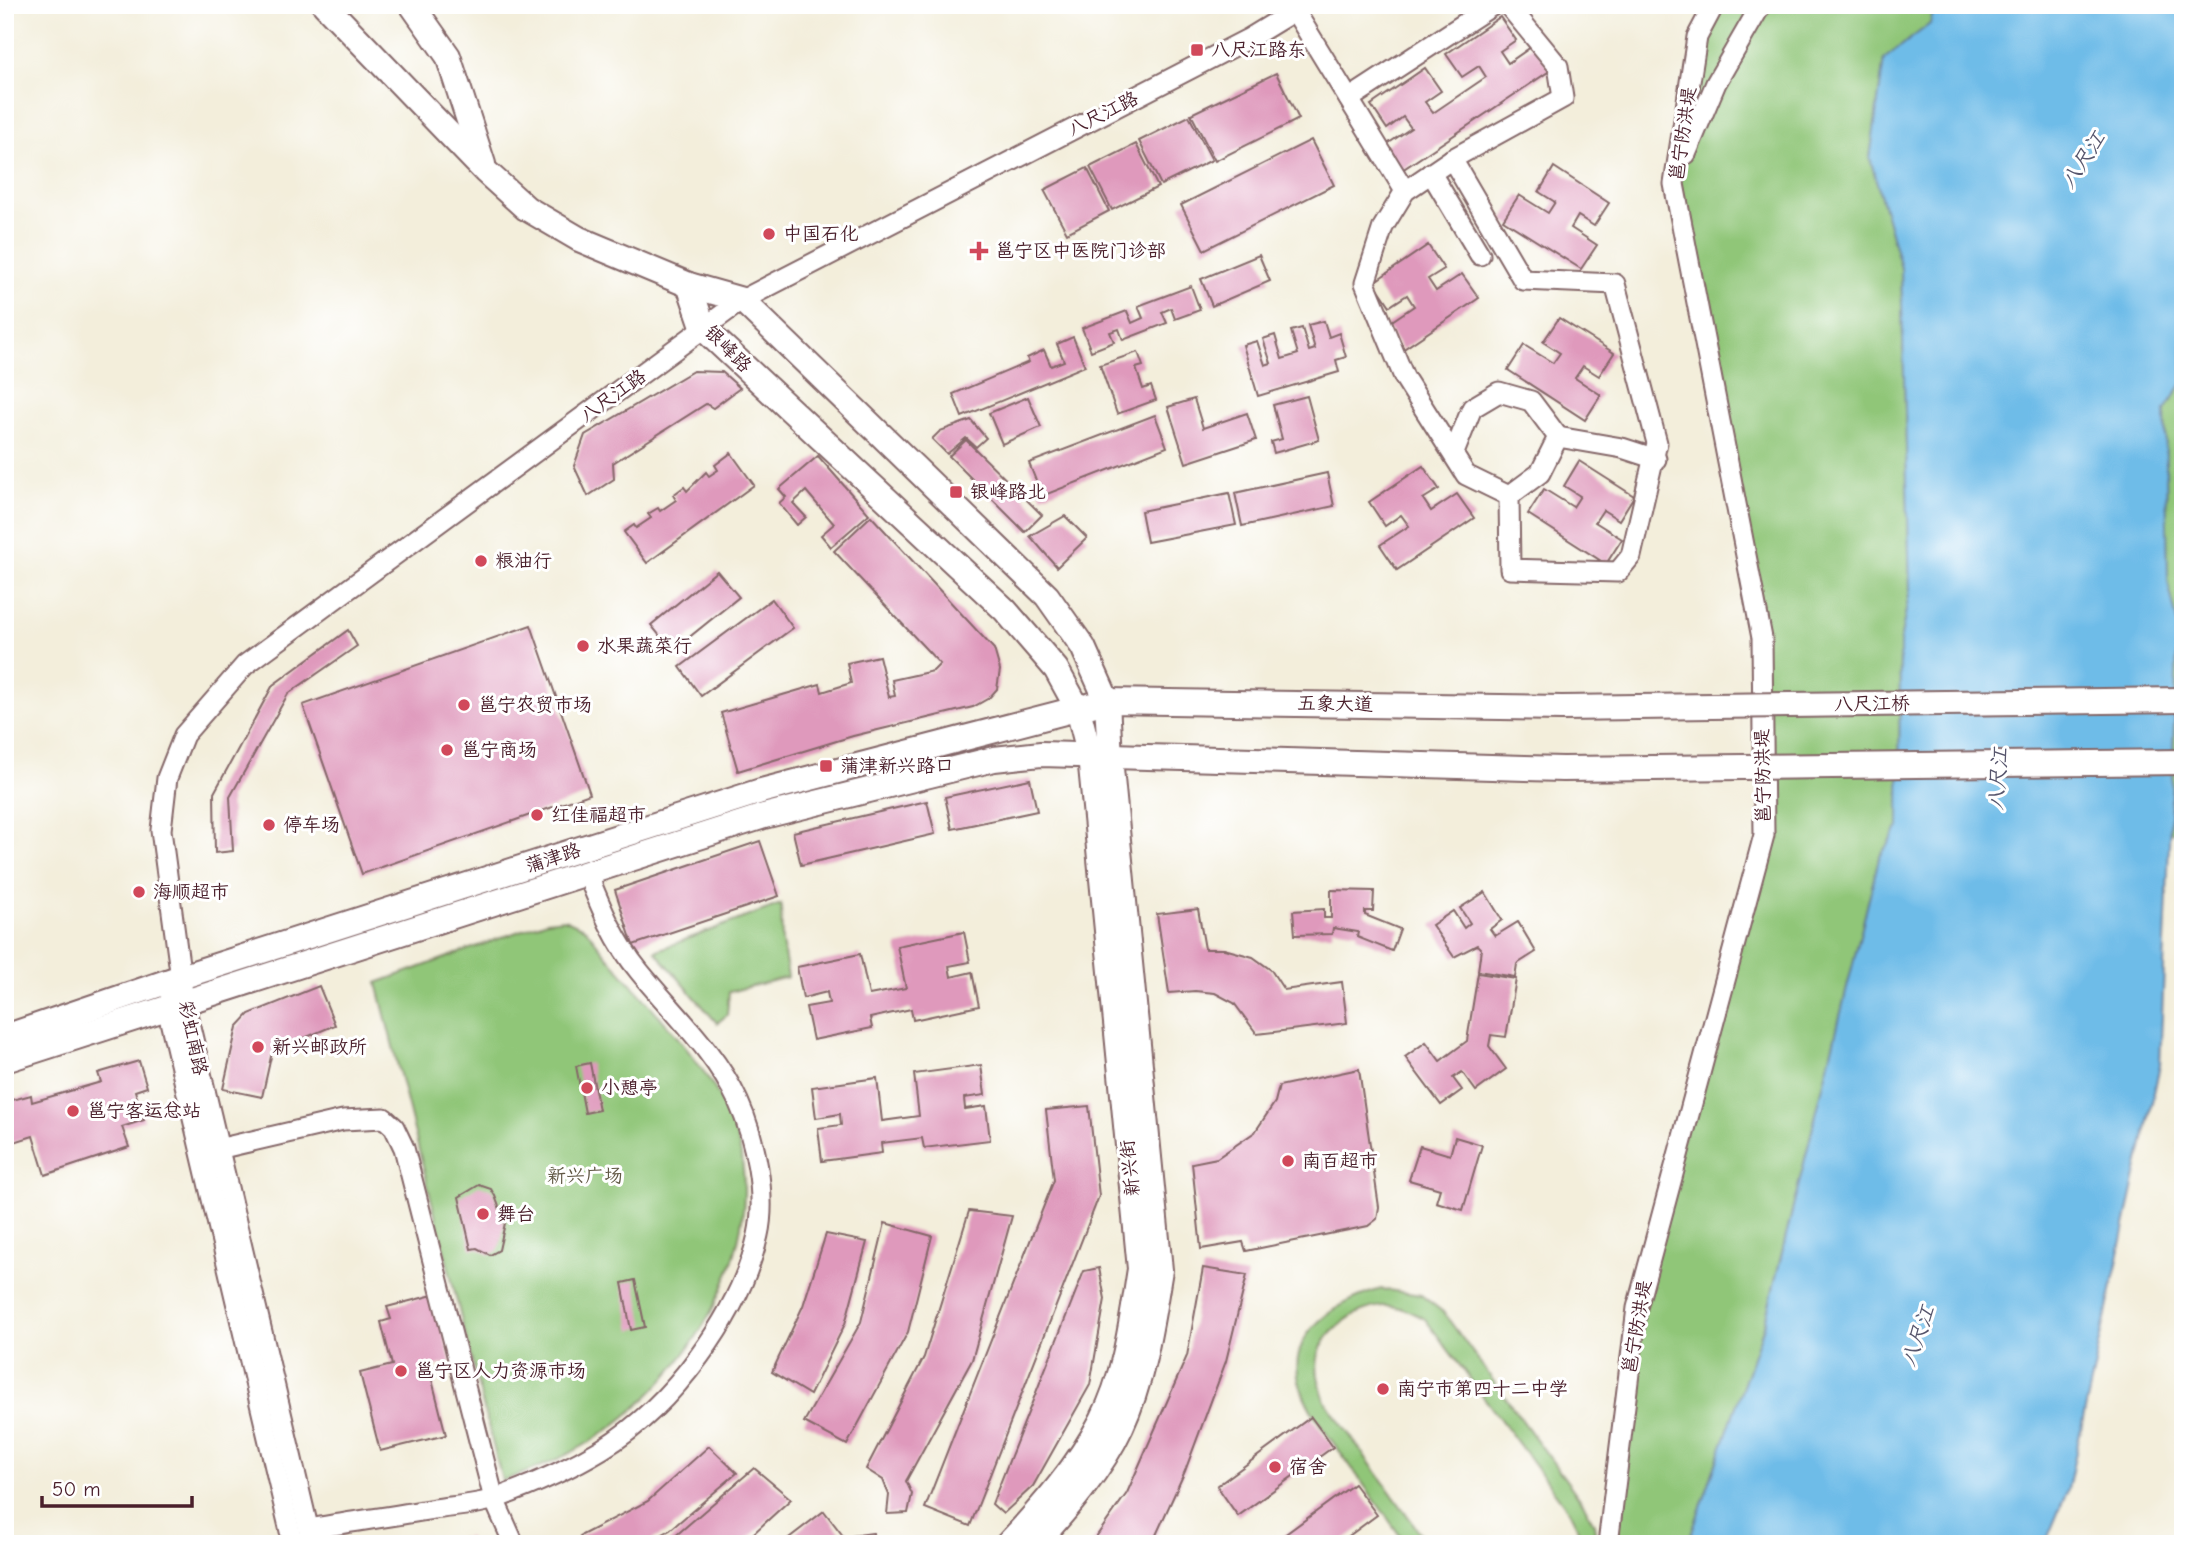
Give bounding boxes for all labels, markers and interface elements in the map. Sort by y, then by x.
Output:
place label: 八尺江路东 [1211,39,1306,61]
marker: 八尺江路东 [1189,42,1205,58]
street label: 邕宁防洪堤 [1665,85,1701,183]
street label: 八尺江路 [1064,87,1142,141]
water label: 八尺江 [2056,126,2111,193]
place label: 中国石化 [783,223,859,245]
marker: 中国石化 [761,226,777,242]
place label: 邕宁区中医院门诊部 [995,240,1166,262]
marker: 邕宁区中医院门诊部 [969,241,989,261]
street label: 银峰路 [700,321,756,377]
street label: 八尺江路 [576,365,650,427]
place label: 银峰路北 [970,481,1046,503]
marker: 银峰路北 [948,484,964,500]
place label: 粮油行 [495,550,552,572]
marker: 粮油行 [473,553,489,569]
place label: 水果蔬菜行 [597,635,692,657]
marker: 水果蔬菜行 [575,638,591,654]
street label: 五象大道 [1297,692,1373,716]
street label: 八尺江桥 [1834,692,1910,716]
place label: 邕宁农贸市场 [478,694,592,716]
marker: 邕宁农贸市场 [456,697,472,713]
street label: 邕宁防洪堤 [1751,728,1775,824]
place label: 邕宁商场 [461,739,537,761]
marker: 邕宁商场 [439,742,455,758]
water label: 八尺江 [1984,746,2012,811]
place label: 蒲津新兴路口 [840,755,954,777]
marker: 蒲津新兴路口 [818,758,834,774]
place label: 红佳福超市 [551,804,646,826]
marker: 红佳福超市 [529,807,545,823]
place label: 停车场 [283,814,340,836]
marker: 停车场 [261,817,277,833]
street label: 蒲津路 [522,839,584,877]
place label: 海顺超市 [153,881,229,903]
marker: 海顺超市 [131,884,147,900]
street label: 彩虹南路 [174,999,212,1077]
place label: 新兴邮政所 [272,1036,367,1058]
marker: 新兴邮政所 [250,1039,266,1055]
place label: 小憩亭 [601,1077,658,1099]
marker: 小憩亭 [579,1080,595,1096]
place label: 邕宁客运总站 [87,1100,201,1122]
marker: 邕宁客运总站 [65,1103,81,1119]
street label: 新兴街 [1116,1138,1144,1198]
place label: 南百超市 [1302,1150,1378,1172]
marker: 南百超市 [1280,1153,1296,1169]
park label: 新兴广场 [547,1165,623,1187]
place label: 舞台 [497,1203,535,1225]
marker: 舞台 [475,1206,491,1222]
street label: 邕宁防洪堤 [1618,1278,1656,1376]
water label: 八尺江 [1896,1301,1940,1370]
place label: 邕宁区人力资源市场 [415,1360,586,1382]
marker: 邕宁区人力资源市场 [393,1363,409,1379]
place label: 南宁市第四十二中学 [1397,1378,1568,1400]
marker: 南宁市第四十二中学 [1375,1381,1391,1397]
place label: 宿舍 [1289,1456,1327,1478]
marker: 宿舍 [1267,1459,1283,1475]
scale bar [42,1465,192,1509]
text: 50 m [52,1477,101,1501]

